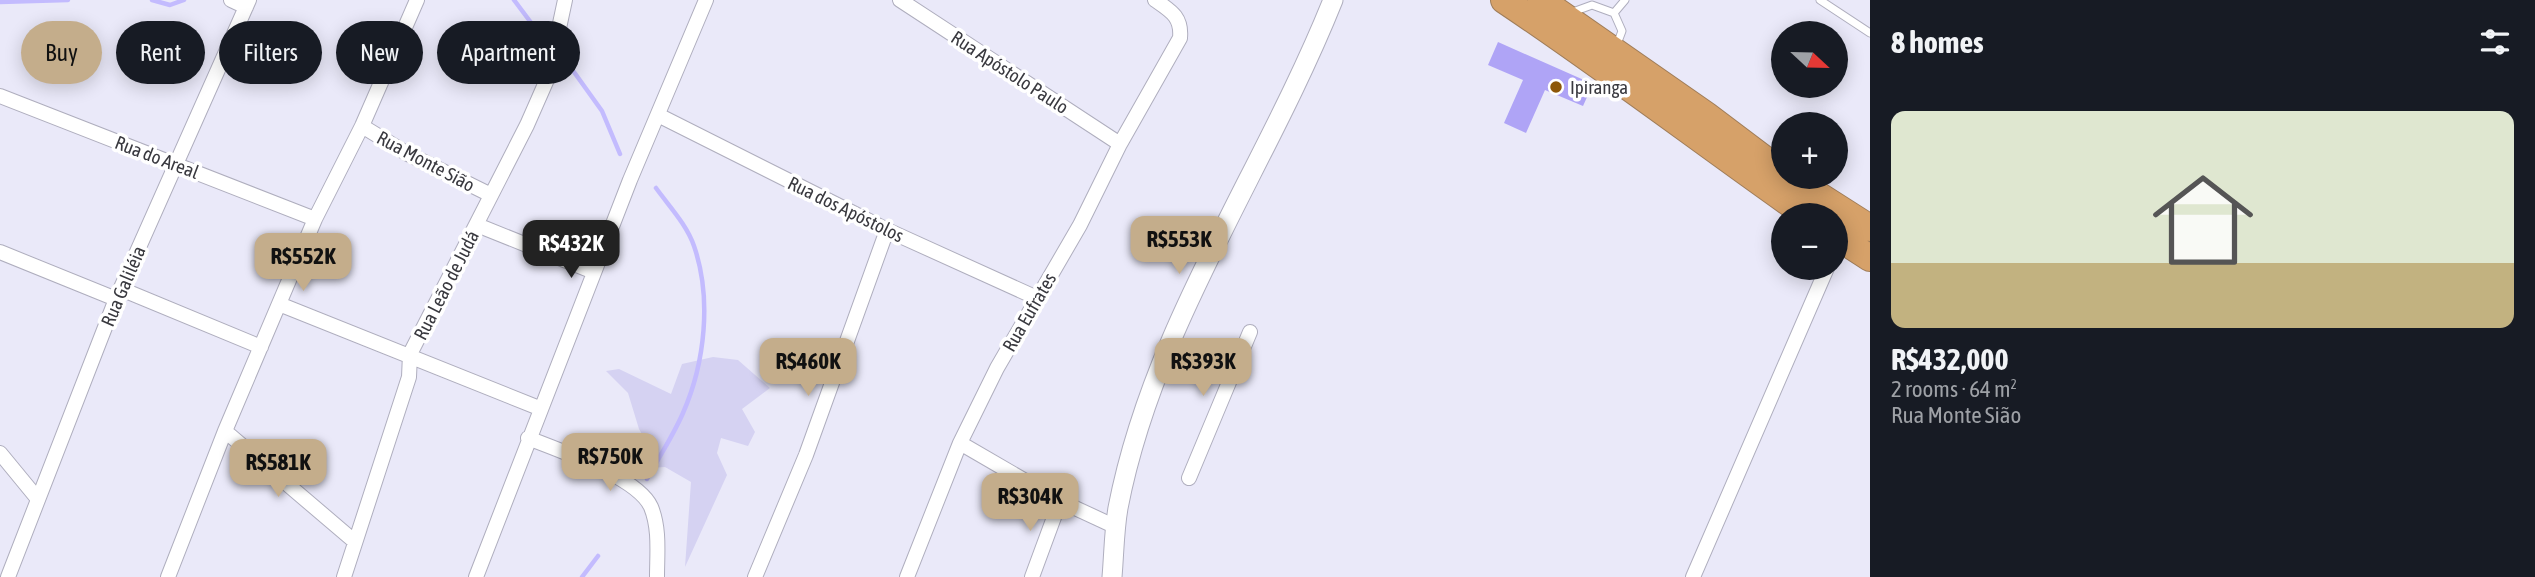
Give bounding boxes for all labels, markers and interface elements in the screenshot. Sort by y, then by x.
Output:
chip: Buy [21,21,102,84]
chip: Rent [116,21,205,84]
chip: Filters [219,21,322,84]
chip: New [336,21,423,84]
chip: Apartment [437,21,580,84]
north arrow [1771,21,1848,98]
map controls [1771,21,1848,280]
icon: filters [2476,23,2514,61]
text: 8 homes [1891,25,1984,59]
street label: Rua Apóstolo Paulo [947,26,1073,118]
place label: Ipiranga [1570,76,1628,98]
marker: Ipiranga [1548,79,1564,95]
button: + [1771,112,1848,189]
street label: Rua Monte Sião [373,126,479,196]
street label: Rua do Areal [112,131,202,183]
icon: home [2140,157,2266,283]
street label: Rua dos Apóstolos [785,171,908,247]
button: − [1771,203,1848,280]
pin: R$553K [1122,216,1236,276]
pin: R$432K [514,220,628,280]
text: R$553K [1147,226,1211,252]
street label: Rua Leão de Judá [409,227,483,343]
text: R$432K [539,230,603,256]
pin: R$552K [246,233,360,293]
street label: Rua Galiléia [96,243,150,329]
text: R$552K [271,243,335,269]
street label: Rua Eufrates [998,268,1060,355]
pin: R$460K [751,338,865,398]
pin: R$393K [1146,338,1260,398]
text: R$432,000 [1891,342,2009,376]
text: R$460K [776,348,840,374]
text: R$393K [1171,348,1235,374]
text: 2 rooms · 64 m² [1891,376,2017,402]
text: Rua Monte Sião [1891,402,2021,428]
pin: R$750K [553,434,667,493]
pin: R$581K [221,440,335,499]
text: R$750K [578,443,642,469]
text: R$581K [246,449,310,475]
pin: R$304K [973,474,1087,533]
text: R$304K [998,483,1062,509]

